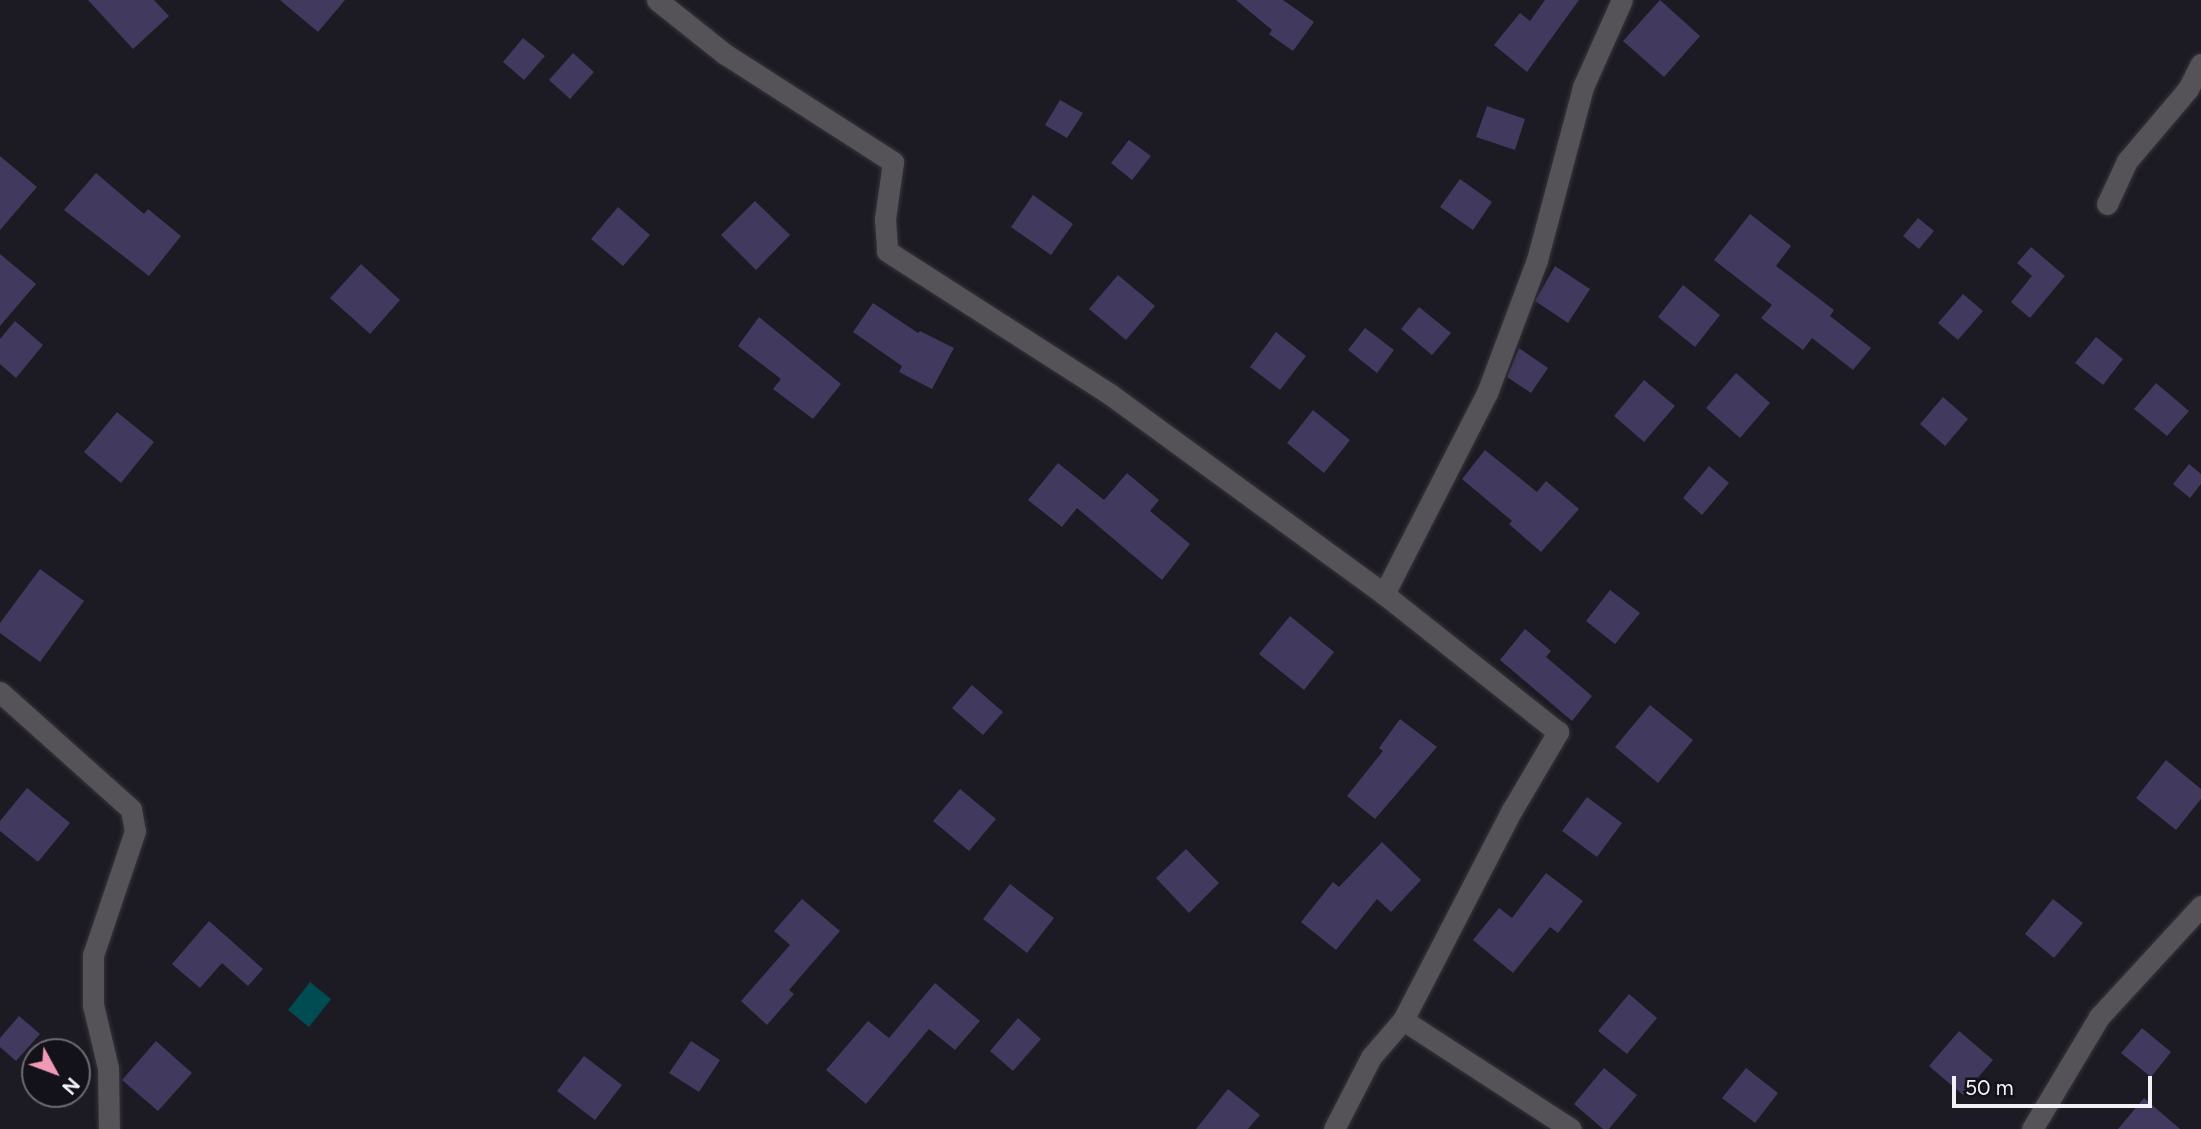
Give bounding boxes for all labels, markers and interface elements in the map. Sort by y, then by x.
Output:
north arrow [21,1038,91,1108]
scale bar [1956,1062,2156,1106]
text: N [57,1073,84,1099]
text: 50 m [1965,1075,2014,1100]

